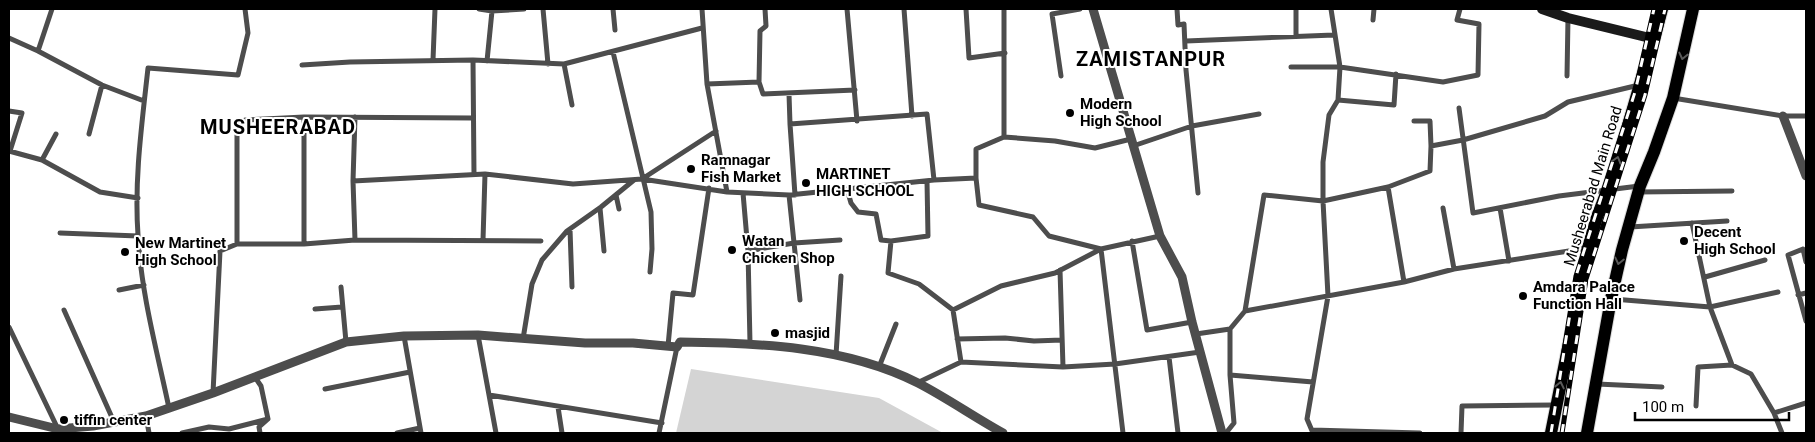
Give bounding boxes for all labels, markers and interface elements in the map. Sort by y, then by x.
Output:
district label: ZAMISTANPUR [1076,47,1226,71]
one-way arrow [1678,52,1689,61]
place label: Modern High School [1080,95,1162,130]
street label: Musheerabad Main Road [1560,104,1626,268]
marker: Modern High School [1064,107,1076,119]
district label: MUSHEERABAD [200,115,356,139]
place label: Ramnagar Fish Market [701,151,781,186]
one-way arrow [1611,157,1621,165]
marker: Ramnagar Fish Market [685,163,697,175]
place label: MARTINET HIGH SCHOOL [816,165,914,200]
marker: MARTINET HIGH SCHOOL [800,177,812,189]
place label: Decent High School [1694,223,1776,258]
place label: Watan Chicken Shop [742,232,835,267]
place label: New Martinet High School [135,234,226,269]
marker: Decent High School [1678,235,1690,247]
marker: Watan Chicken Shop [726,244,738,256]
marker: New Martinet High School [119,246,131,258]
one-way arrow [1614,257,1625,266]
place label: Amdara Palace Function Hall [1533,278,1635,313]
marker: Amdara Palace Function Hall [1517,290,1529,302]
place label: masjid [785,324,830,342]
marker: masjid [769,327,781,339]
one-way arrow [1554,381,1565,390]
scale bar [1635,390,1789,422]
text: 100 m [1642,398,1684,416]
place label: tiffin center [74,411,153,429]
marker: tiffin center [58,414,70,426]

